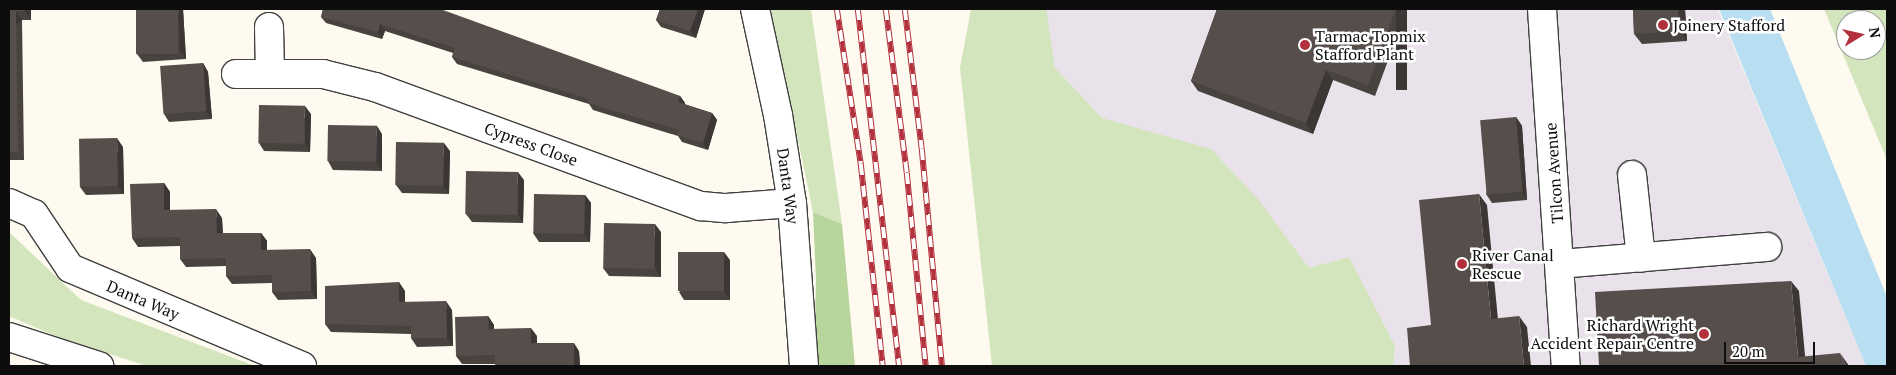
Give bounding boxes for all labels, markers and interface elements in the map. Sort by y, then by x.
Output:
north arrow [1836,10,1886,60]
place label: Joinery Stafford [1673,15,1785,35]
marker: Joinery Stafford [1657,19,1669,31]
place label: Tarmac Topmix Stafford Plant [1315,26,1426,64]
text: N [1865,26,1886,39]
marker: Tarmac Topmix Stafford Plant [1299,39,1311,51]
street label: Cypress Close [482,118,580,170]
street label: Tilcon Avenue [1541,122,1567,224]
street label: Danta Way [773,147,803,225]
place label: River Canal Rescue [1472,245,1554,283]
marker: River Canal Rescue [1456,258,1468,270]
street label: Danta Way [104,276,182,324]
place label: Richard Wright Accident Repair Centre [1530,315,1694,353]
marker: Richard Wright Accident Repair Centre [1698,328,1710,340]
scale bar [1726,332,1817,364]
text: 20 m [1732,341,1765,361]

